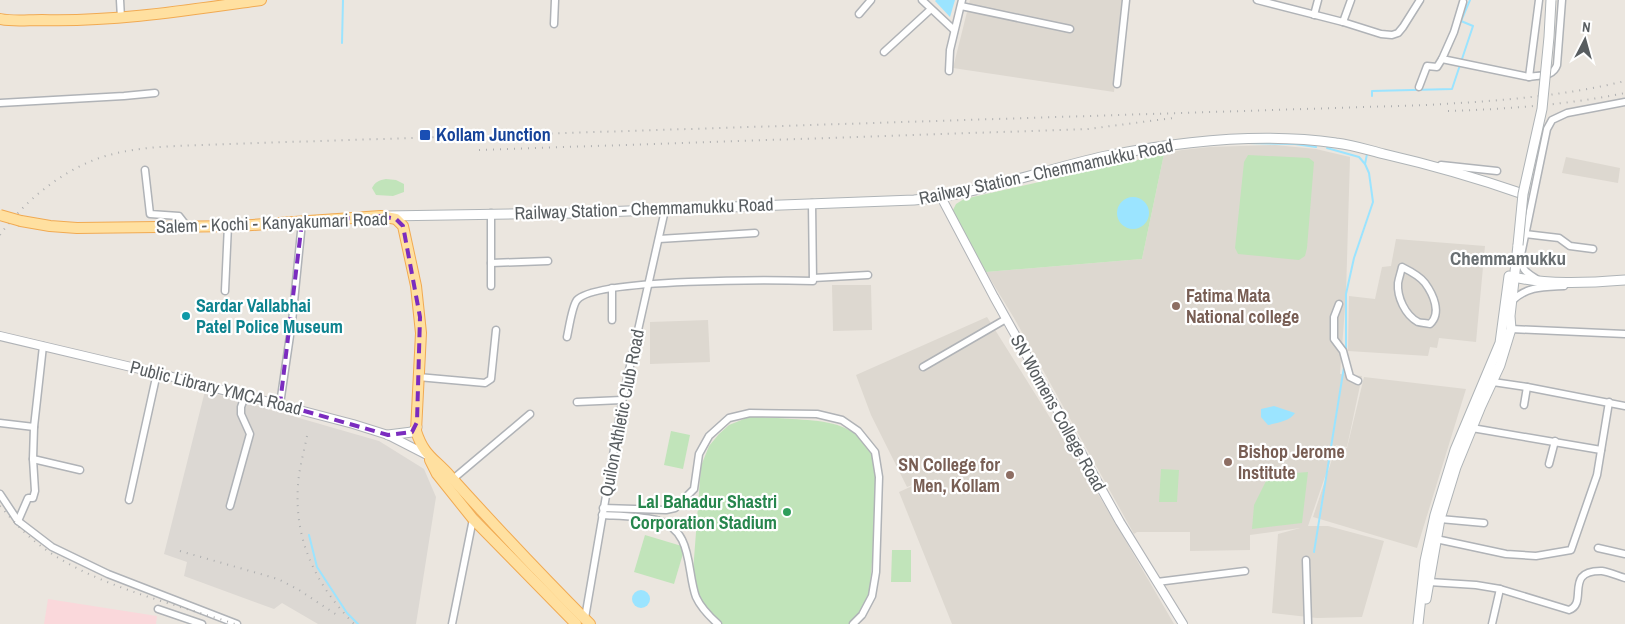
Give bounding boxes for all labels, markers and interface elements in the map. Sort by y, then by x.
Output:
north arrow [1560,15,1610,65]
text: N [1581,18,1591,36]
place label: Kollam Junction [436,122,551,147]
marker: Kollam Junction [418,128,432,142]
street label: Railway Station - Chemmamukku Road [917,132,1175,211]
street label: Railway Station - Chemmamukku Road [514,191,774,226]
street label: Salem - Kochi - Kanyakumari Road [156,206,388,239]
district label: Chemmamukku [1450,245,1566,271]
place label: Fatima Mata National college [1186,283,1299,329]
place label: Sardar Vallabhai Patel Police Museum [196,293,343,339]
marker: Fatima Mata National college [1170,300,1182,312]
marker: Sardar Vallabhai Patel Police Museum [180,310,192,322]
street label: Quilon Athletic Club Road [593,327,650,499]
street label: SN Womens College Road [1005,330,1112,496]
street label: Public Library YMCA Road [128,354,305,421]
place label: Bishop Jerome Institute [1238,439,1345,485]
place label: SN College for Men, Kollam [898,452,1000,498]
marker: Bishop Jerome Institute [1222,456,1234,468]
marker: SN College for Men, Kollam [1004,469,1016,481]
place label: Lal Bahadur Shastri Corporation Stadium [630,489,777,535]
marker: Lal Bahadur Shastri Corporation Stadium [781,506,793,518]

